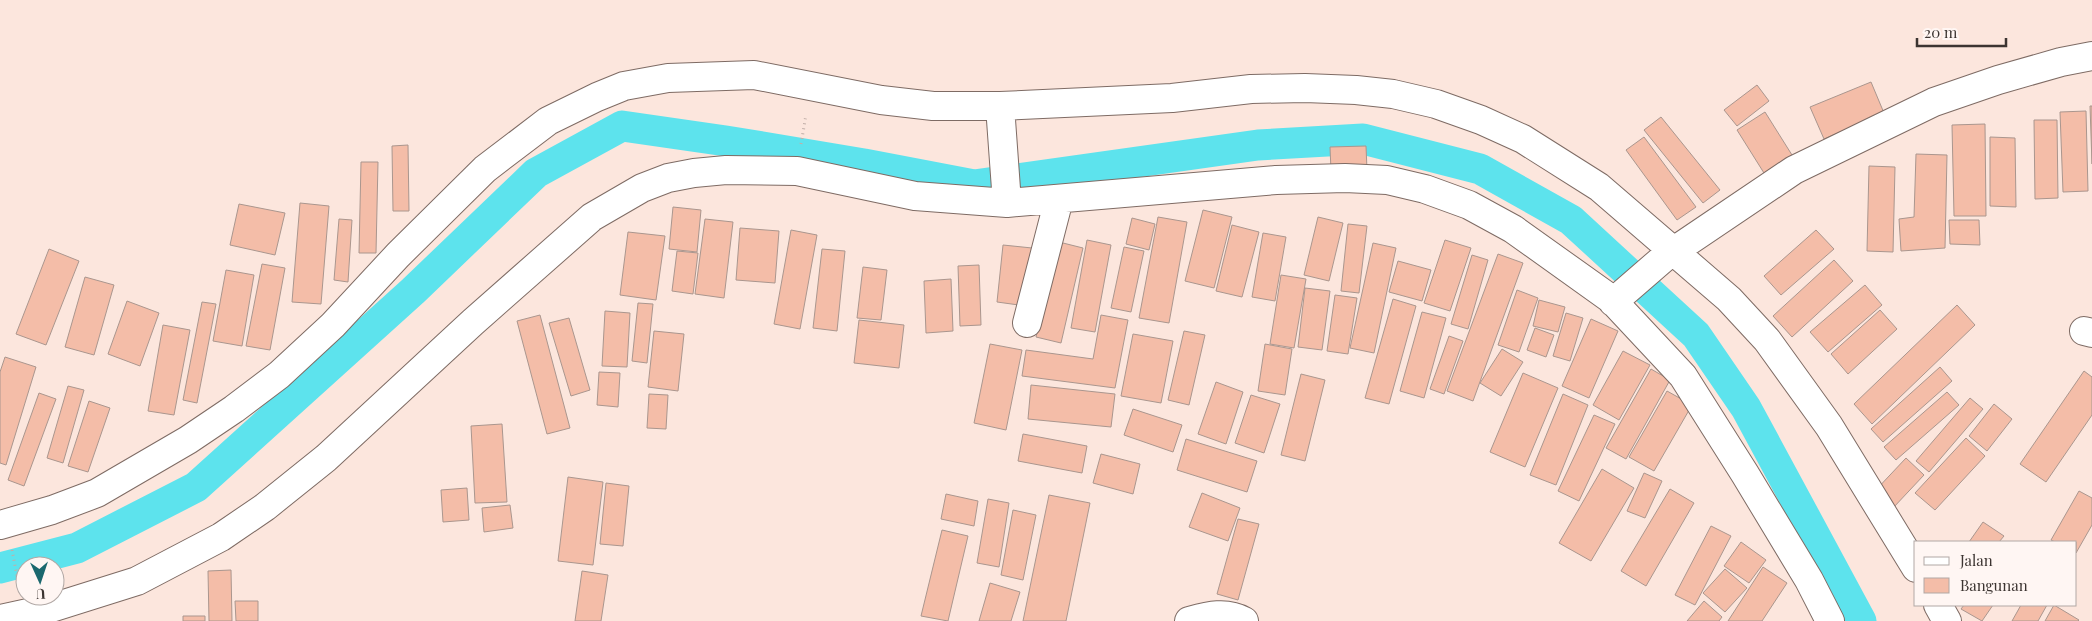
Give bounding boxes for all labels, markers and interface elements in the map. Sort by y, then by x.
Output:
scale bar [1917,15,2006,47]
text: 20 m [1924,22,1958,42]
legend [1914,541,2077,606]
text: Jalan [1959,550,1993,570]
north arrow [15,556,65,606]
text: Bangunan [1960,575,2028,595]
text: U [35,585,46,604]

